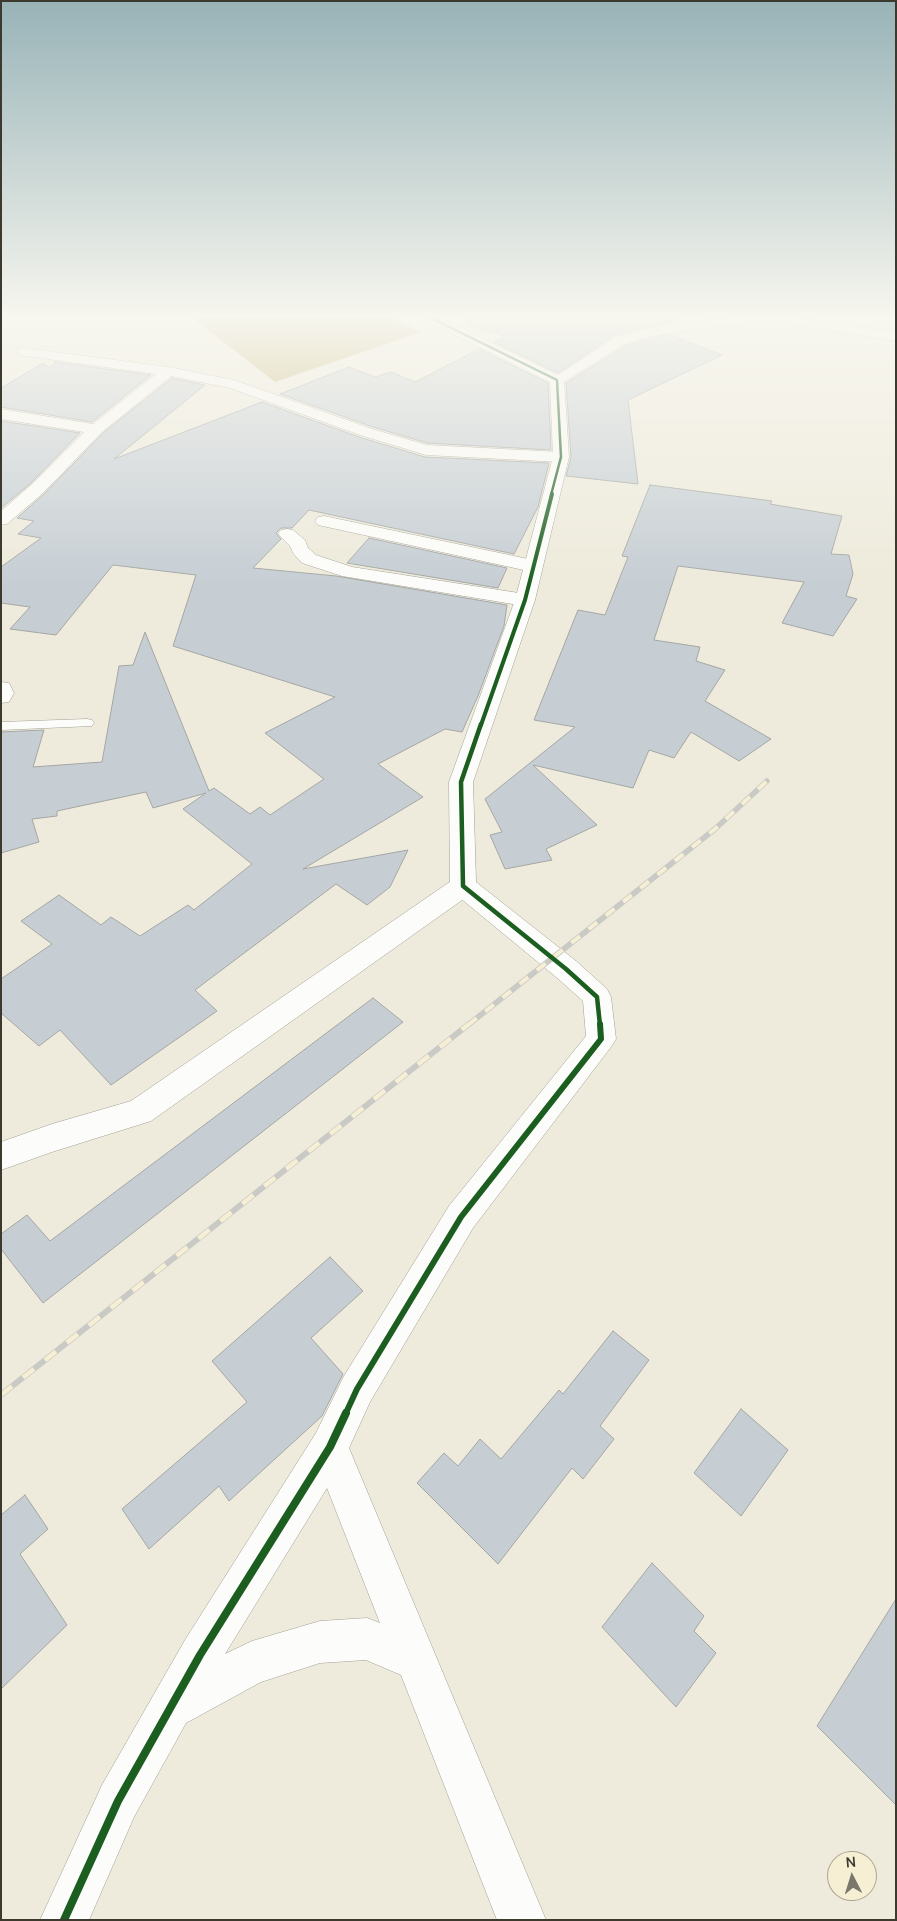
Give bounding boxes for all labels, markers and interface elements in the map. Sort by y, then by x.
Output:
north arrow [827,1851,877,1901]
text: N [845,1852,857,1871]

